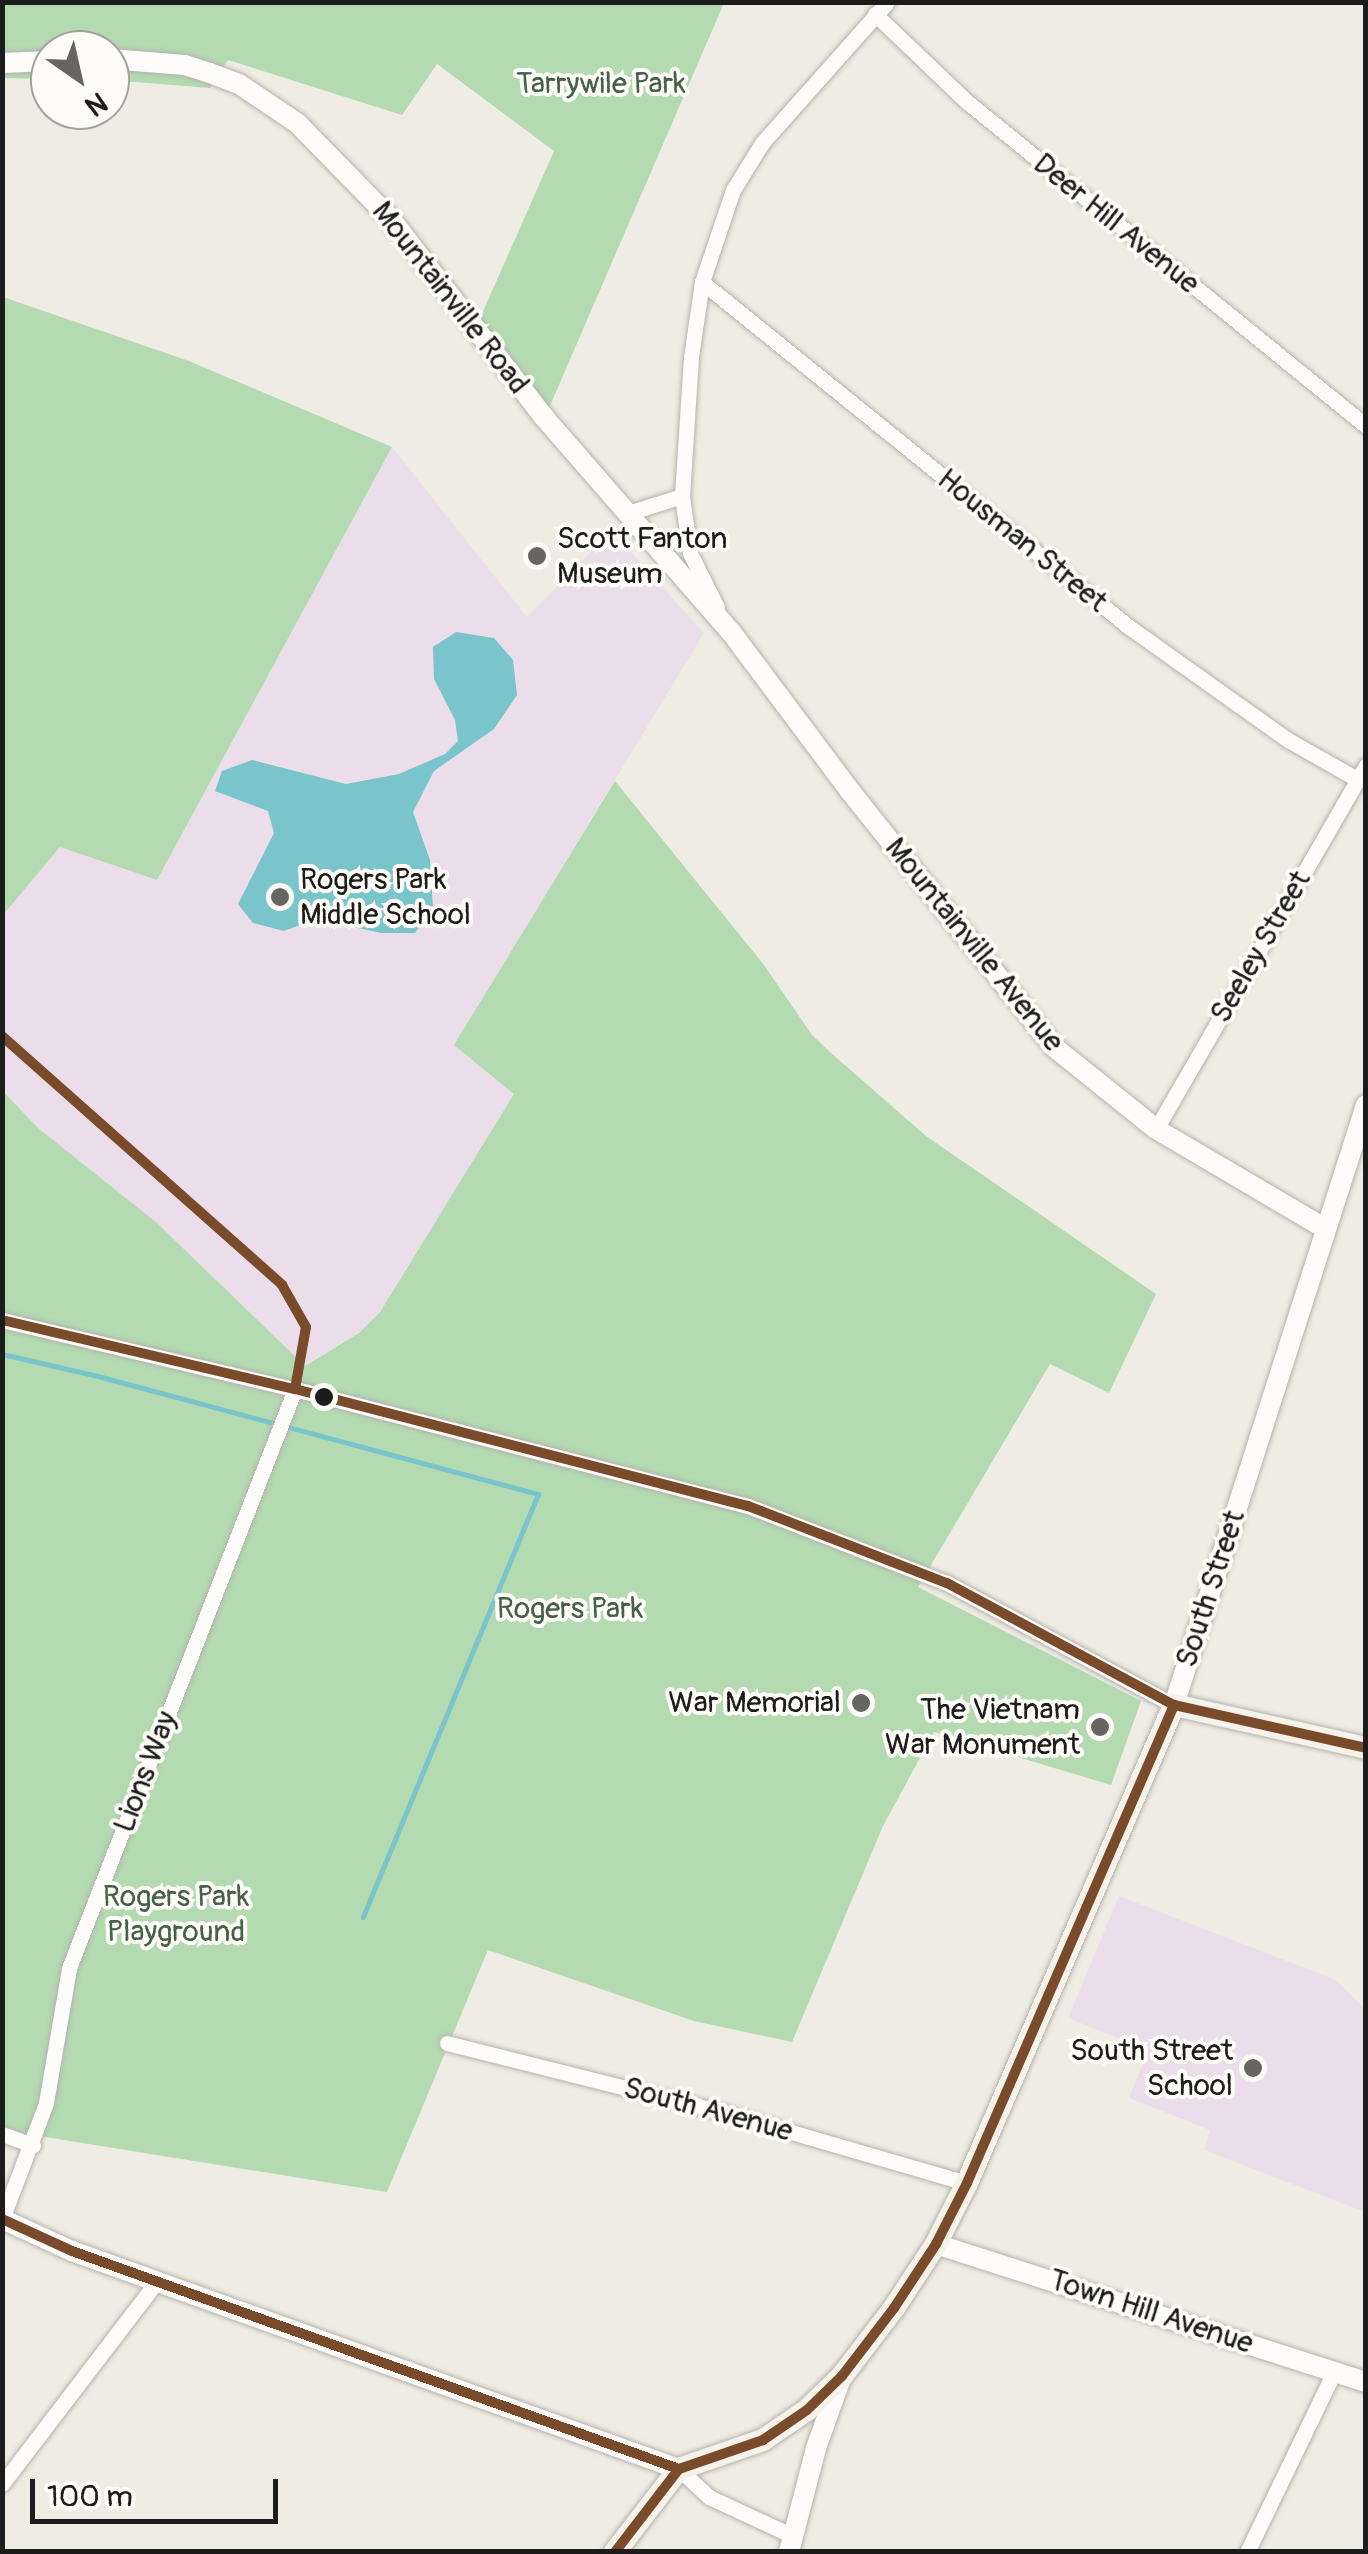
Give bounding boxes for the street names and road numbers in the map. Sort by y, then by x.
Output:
street label: Deer Hill Avenue [1026,146,1206,302]
street label: Mountainville Road [364,195,536,401]
street label: Housman Street [930,462,1114,620]
street label: Mountainville Avenue [877,831,1071,1059]
street label: Seeley Street [1203,865,1319,1029]
street label: South Street [1169,1506,1253,1672]
street label: Lions Way [106,1706,186,1838]
street label: South Avenue [620,2070,796,2150]
street label: Town Hill Avenue [1045,2262,1257,2362]

